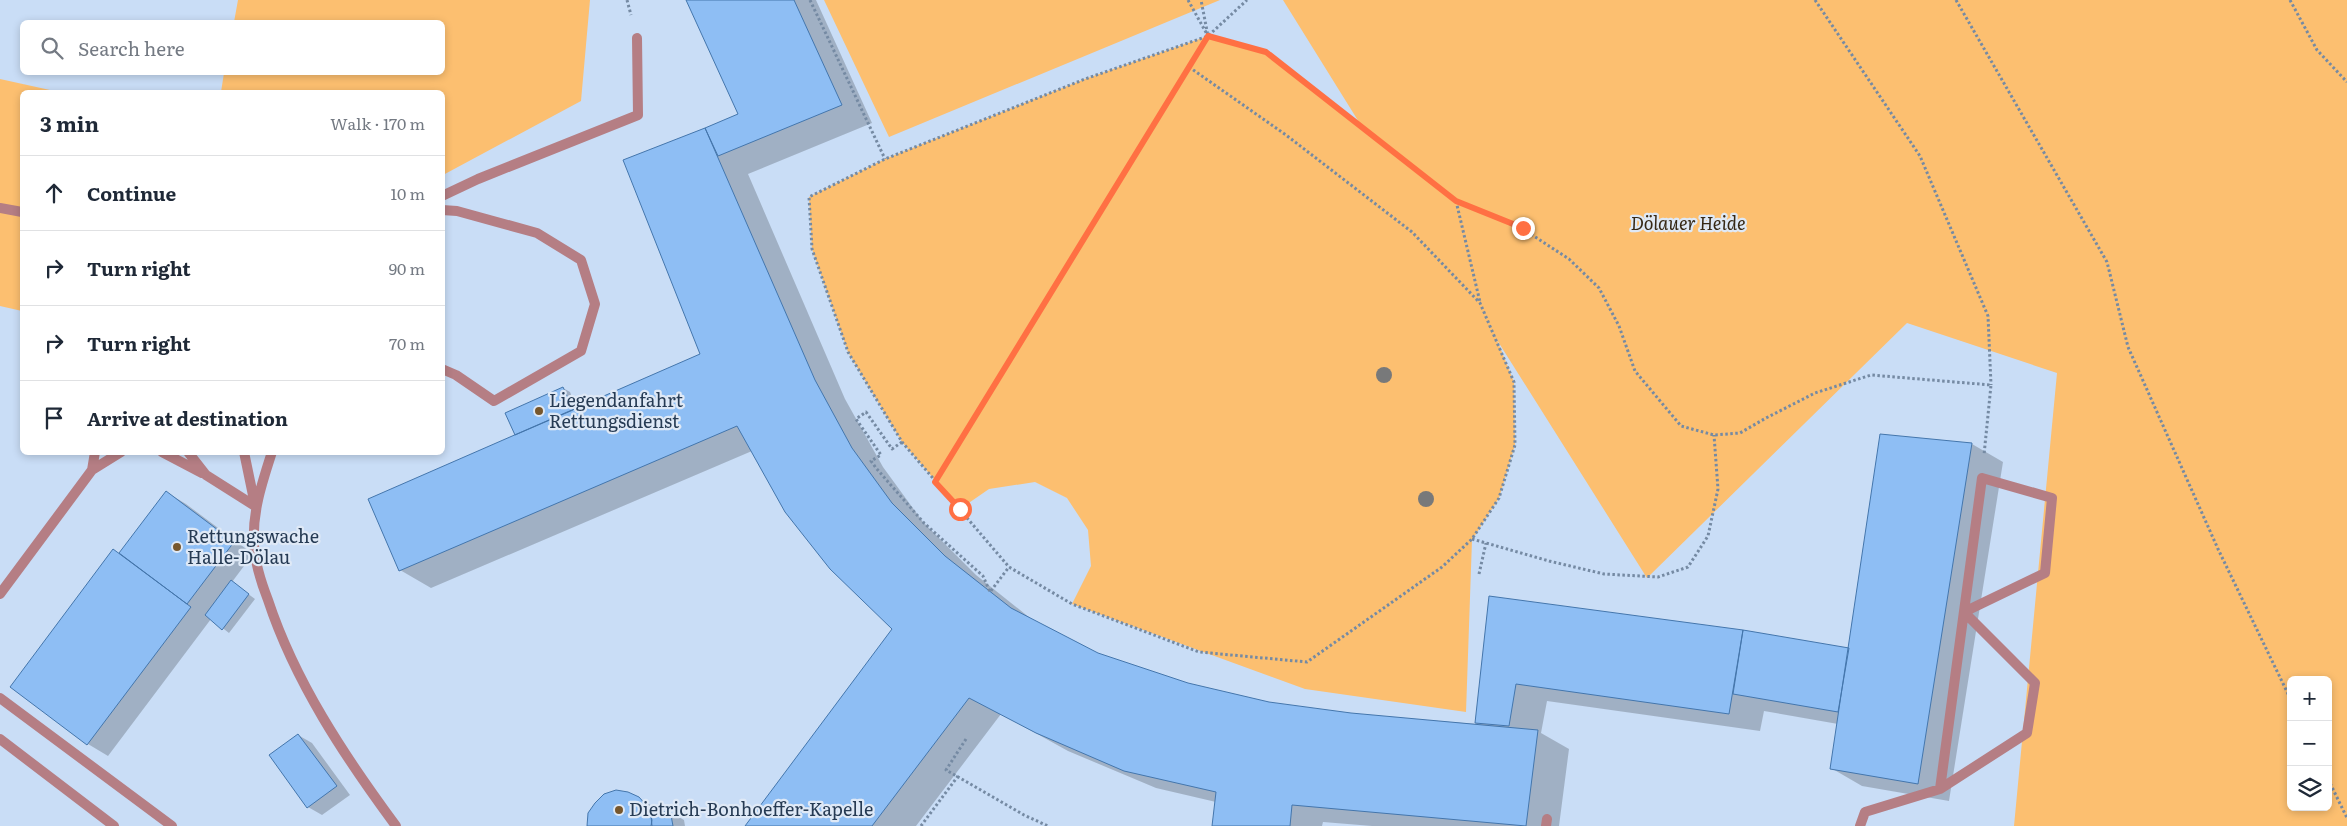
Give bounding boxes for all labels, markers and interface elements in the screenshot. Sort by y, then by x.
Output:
search box [20,20,445,75]
icon: search [38,34,66,62]
text: Search here [78,34,185,62]
text: 3 min [40,107,99,138]
text: Walk · 170 m [330,111,425,135]
icon: ahead [40,179,68,207]
text: Continue [87,179,176,207]
text: 10 m [391,181,425,205]
park label: Dölauer Heide [1630,209,1746,236]
route end [1512,217,1535,240]
icon: right [40,254,68,282]
text: Turn right [87,254,191,282]
text: 90 m [389,256,425,280]
icon: right [40,329,68,357]
text: Turn right [87,329,191,357]
text: 70 m [389,331,425,355]
place label: Liegendanfahrt Rettungsdienst [549,386,684,434]
icon: arrive [40,404,68,432]
text: Arrive at destination [87,404,288,432]
marker: Liegendanfahrt Rettungsdienst [533,405,545,417]
route start [949,498,972,521]
place label: Rettungswache Halle-Dölau [187,522,319,570]
marker: Rettungswache Halle-Dölau [171,541,183,553]
map controls [2287,676,2332,811]
button: + [2287,676,2332,721]
button: − [2287,721,2332,766]
button: layers [2287,766,2332,811]
place label: Dietrich-Bonhoeffer-Kapelle [629,795,873,822]
marker: Dietrich-Bonhoeffer-Kapelle [613,804,625,816]

